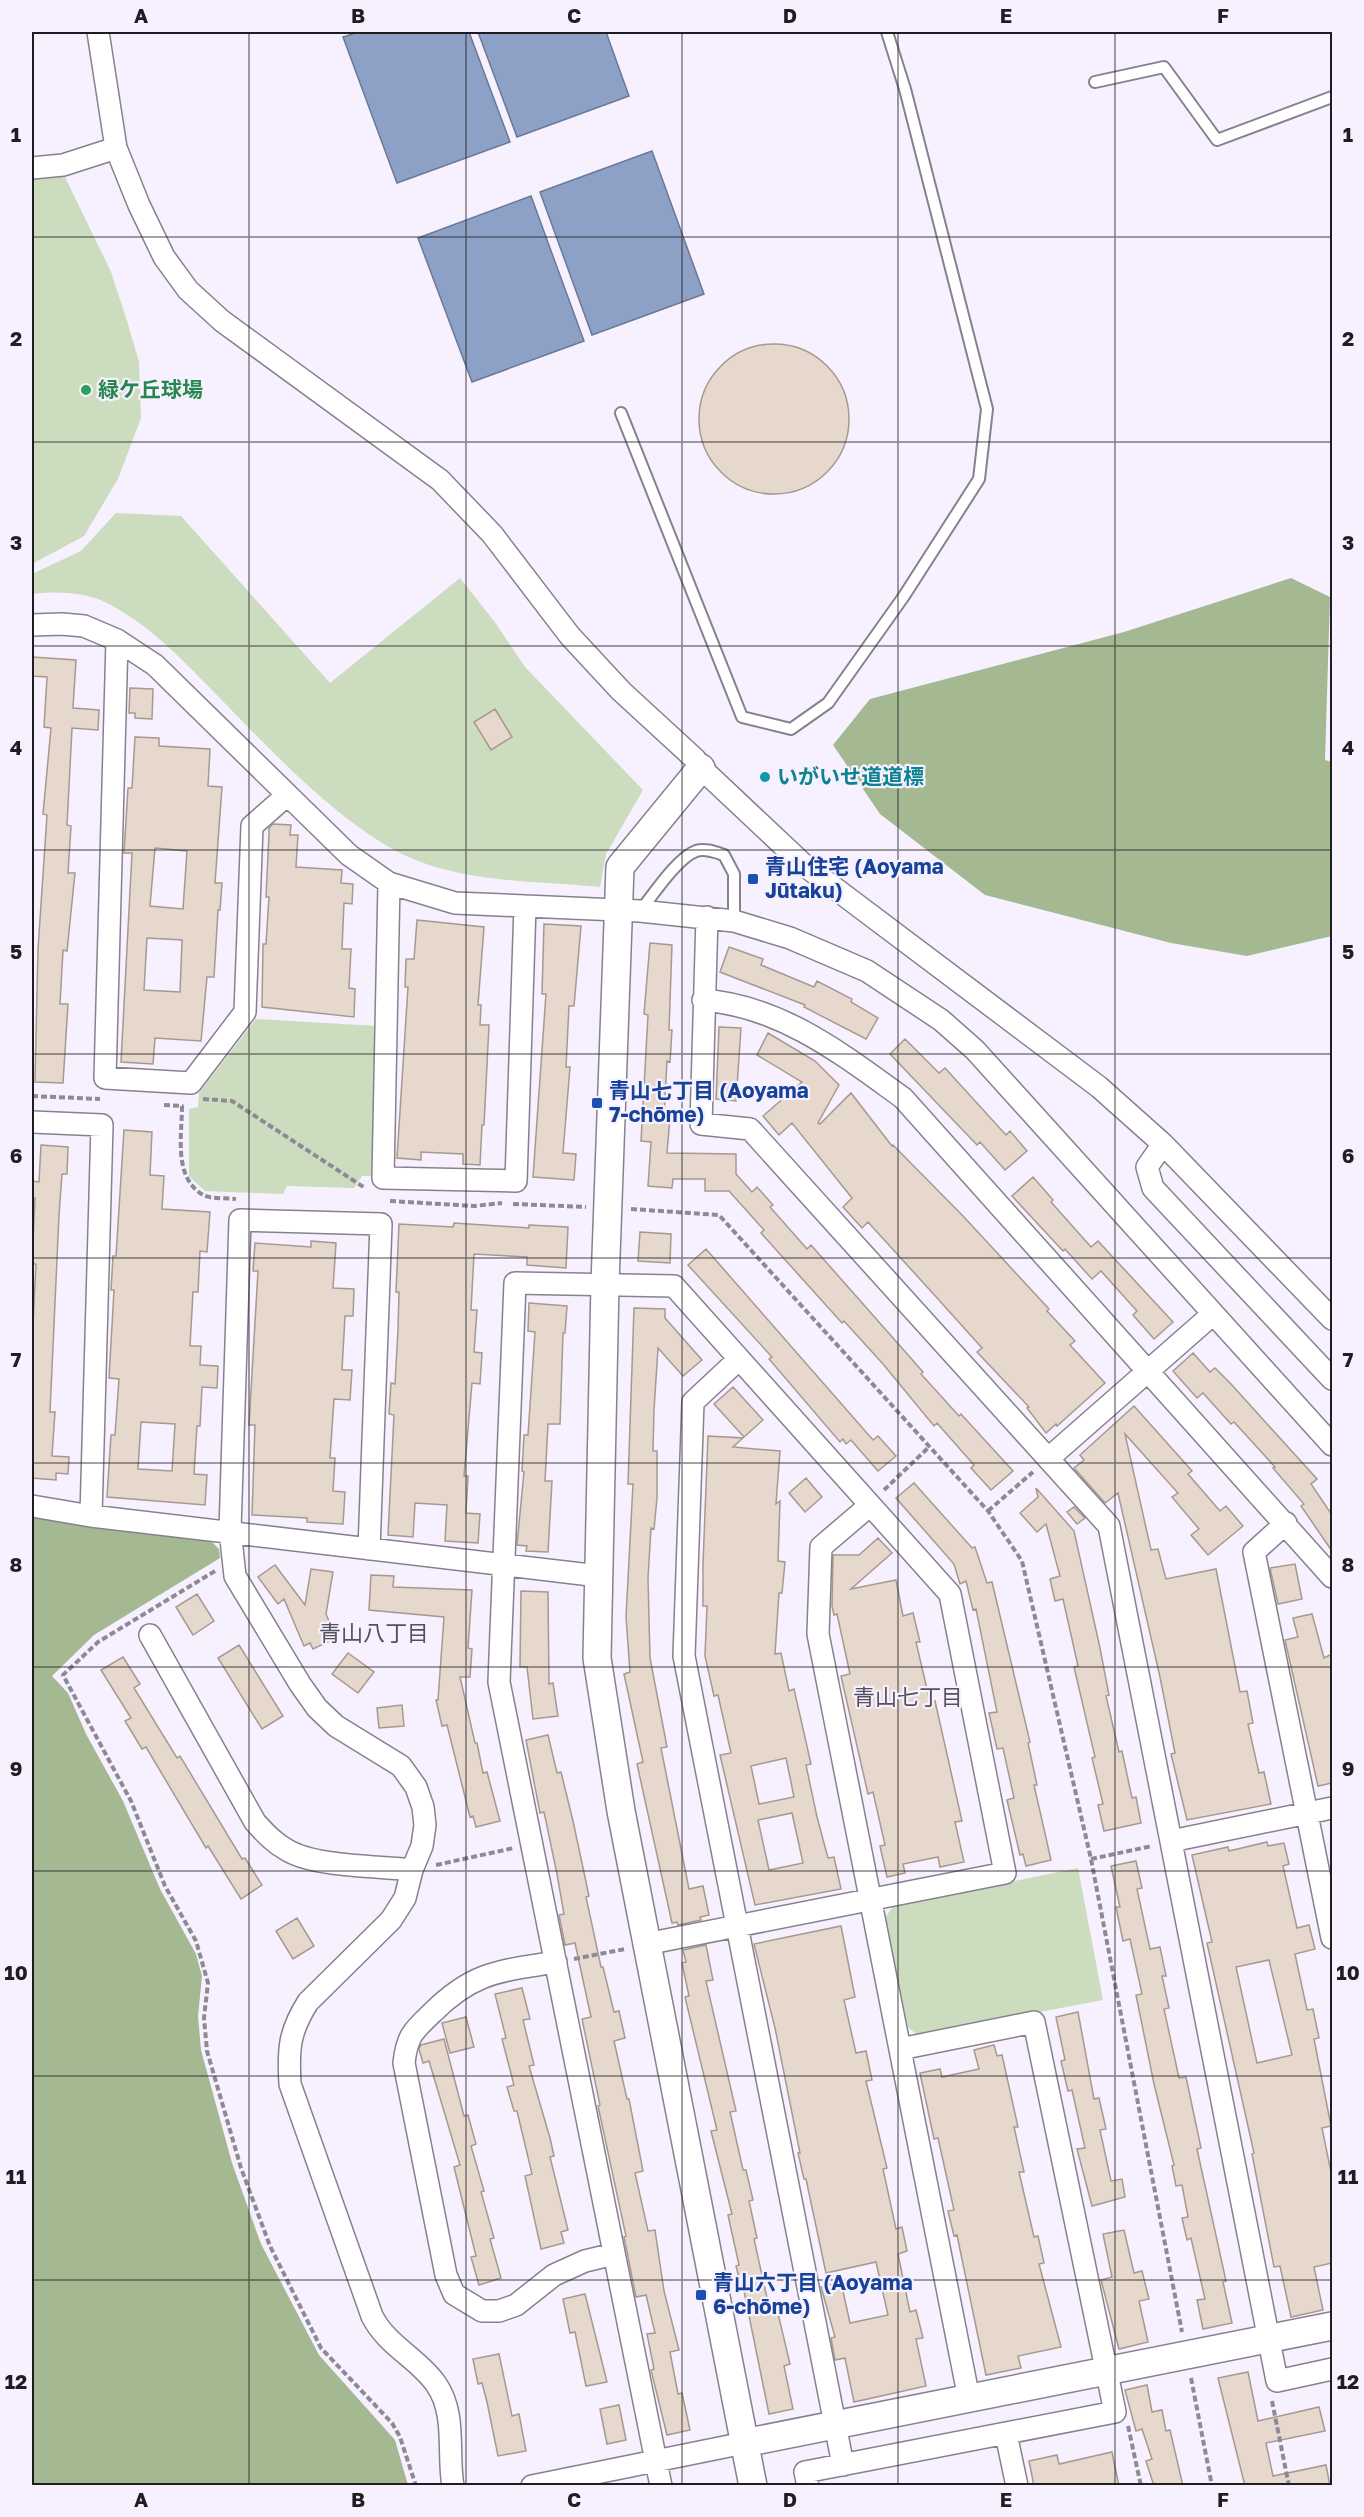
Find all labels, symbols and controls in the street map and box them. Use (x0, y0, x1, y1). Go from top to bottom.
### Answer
text: A (134, 3, 148, 27)
text: B (351, 3, 365, 27)
text: C (567, 3, 581, 27)
text: D (783, 3, 797, 27)
text: E (1000, 3, 1012, 27)
text: F (1217, 3, 1229, 27)
text: 1 (11, 122, 21, 146)
text: 1 (1343, 122, 1353, 146)
text: 2 (10, 326, 22, 350)
text: 2 (1342, 326, 1354, 350)
place label: 緑ケ丘球場 (98, 376, 203, 402)
marker: 緑ケ丘球場 (79, 383, 93, 397)
text: 3 (10, 530, 22, 554)
text: 3 (1342, 530, 1354, 554)
text: 4 (10, 735, 22, 759)
text: 4 (1342, 735, 1354, 759)
place label: いがいせ道道標 (777, 763, 924, 789)
marker: いがいせ道道標 (758, 770, 772, 784)
place label: 青山住宅 (Aoyama Jūtaku) (765, 853, 944, 903)
marker: 青山住宅 (Aoyama Jūtaku) (746, 872, 760, 886)
text: 5 (10, 939, 22, 963)
text: 5 (1342, 939, 1354, 963)
place label: 青山七丁目 (Aoyama 7-chōme) (609, 1077, 809, 1127)
marker: 青山七丁目 (Aoyama 7-chōme) (590, 1096, 604, 1110)
text: 6 (10, 1143, 22, 1167)
text: 6 (1342, 1143, 1354, 1167)
text: 7 (11, 1347, 22, 1371)
text: 7 (1343, 1347, 1354, 1371)
text: 8 (10, 1552, 22, 1576)
text: 8 (1342, 1552, 1354, 1576)
district label: 青山八丁目 (319, 1619, 429, 1646)
district label: 青山七丁目 (853, 1683, 963, 1710)
text: 9 (10, 1756, 22, 1780)
text: 9 (1342, 1756, 1354, 1780)
text: 10 (4, 1960, 28, 1984)
text: 10 (1336, 1960, 1360, 1984)
text: 11 (6, 2164, 26, 2188)
text: 11 (1338, 2164, 1358, 2188)
place label: 青山六丁目 (Aoyama 6-chōme) (713, 2269, 913, 2319)
marker: 青山六丁目 (Aoyama 6-chōme) (694, 2288, 708, 2302)
text: 12 (5, 2369, 27, 2393)
text: 12 (1337, 2369, 1359, 2393)
text: A (134, 2487, 148, 2511)
text: B (351, 2487, 365, 2511)
text: C (567, 2487, 581, 2511)
text: D (783, 2487, 797, 2511)
text: E (1000, 2487, 1012, 2511)
text: F (1217, 2487, 1229, 2511)

